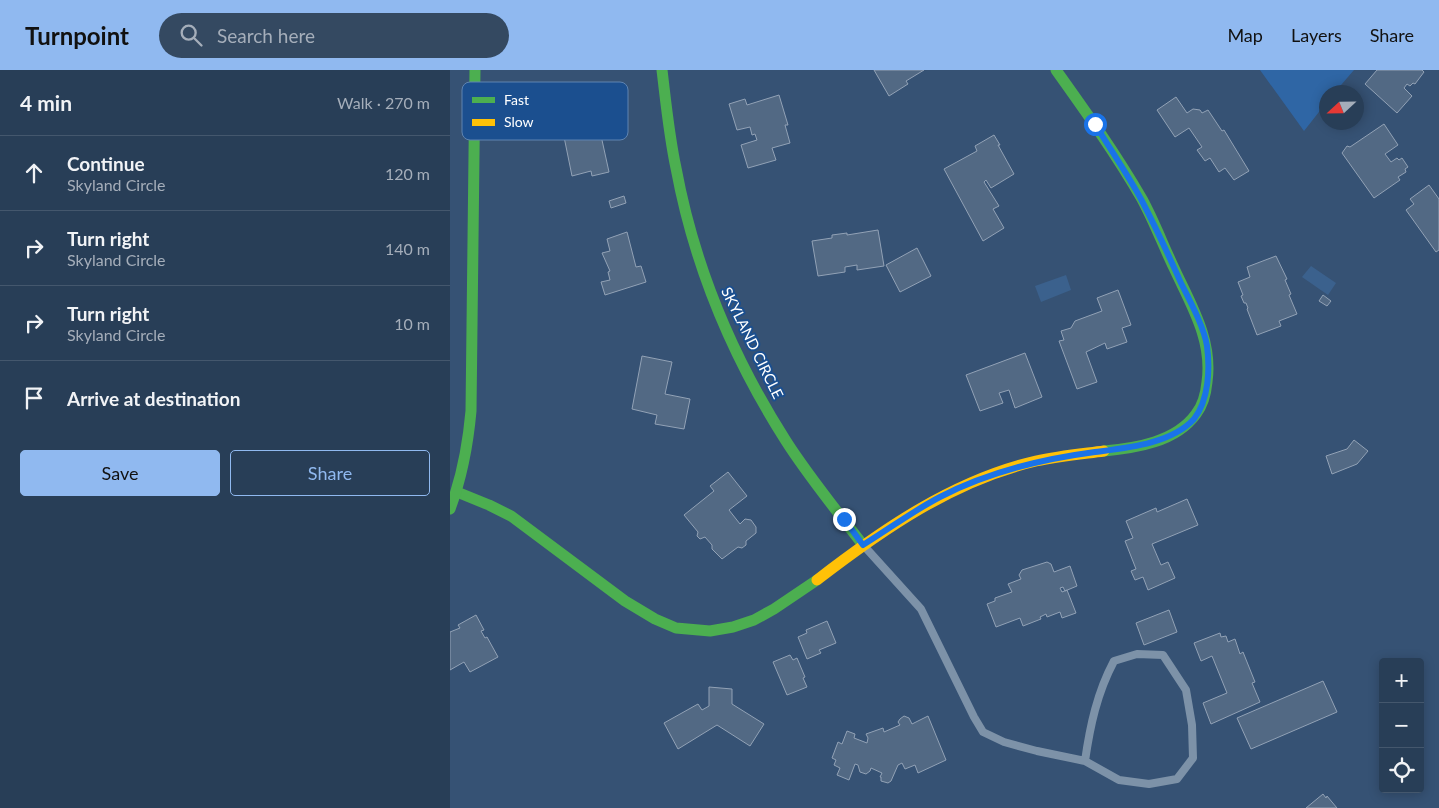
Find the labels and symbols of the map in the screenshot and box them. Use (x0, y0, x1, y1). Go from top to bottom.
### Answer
legend (462, 82, 628, 140)
north arrow (1319, 85, 1364, 130)
text: Fast (504, 91, 529, 108)
text: Slow (504, 113, 534, 130)
route start (1084, 113, 1107, 136)
street label: SKYLAND CIRCLE (718, 284, 788, 401)
route end (833, 508, 856, 531)

